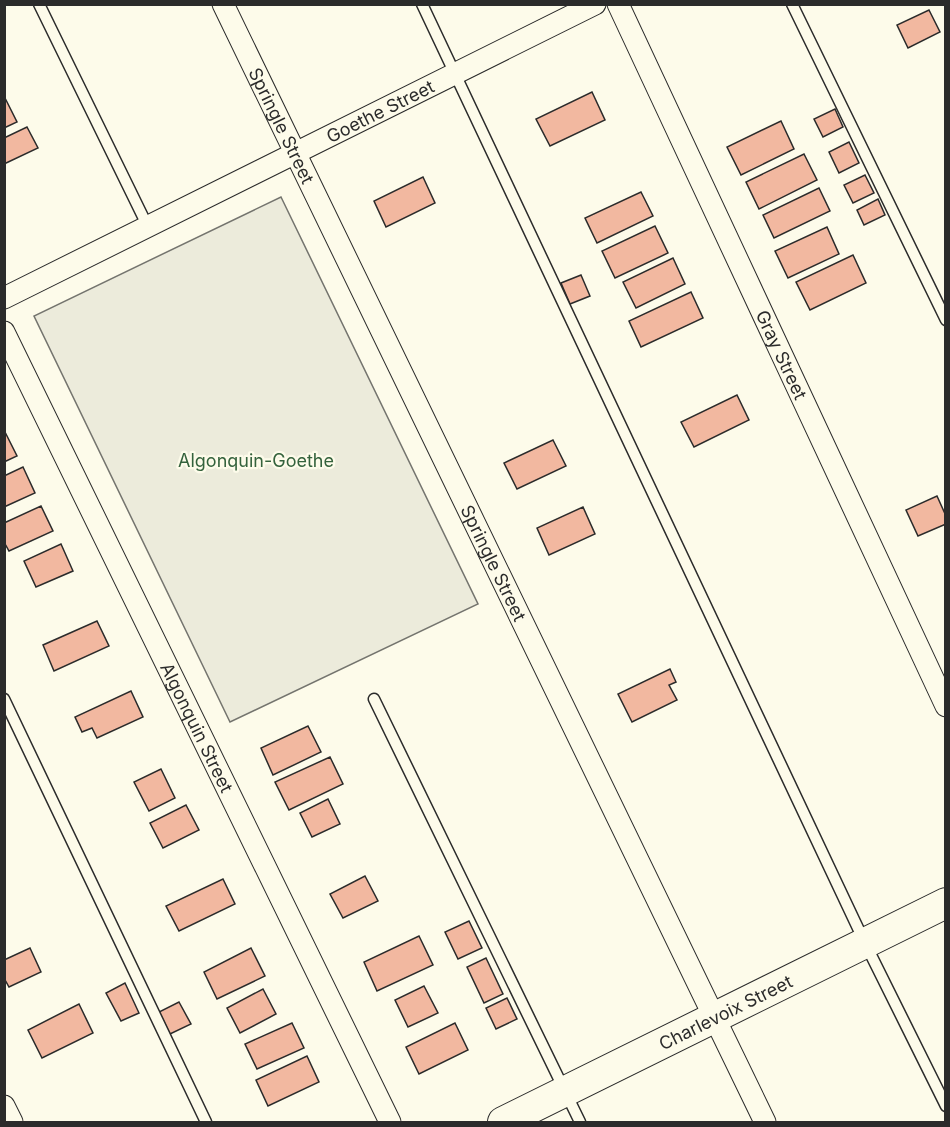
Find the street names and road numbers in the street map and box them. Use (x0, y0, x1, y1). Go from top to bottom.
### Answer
street label: Springle Street (245, 64, 319, 187)
street label: Goethe Street (323, 75, 437, 147)
street label: Gray Street (752, 307, 812, 403)
street label: Springle Street (457, 501, 531, 624)
street label: Algonquin Street (157, 659, 238, 796)
street label: Charlevoix Street (655, 970, 796, 1054)

